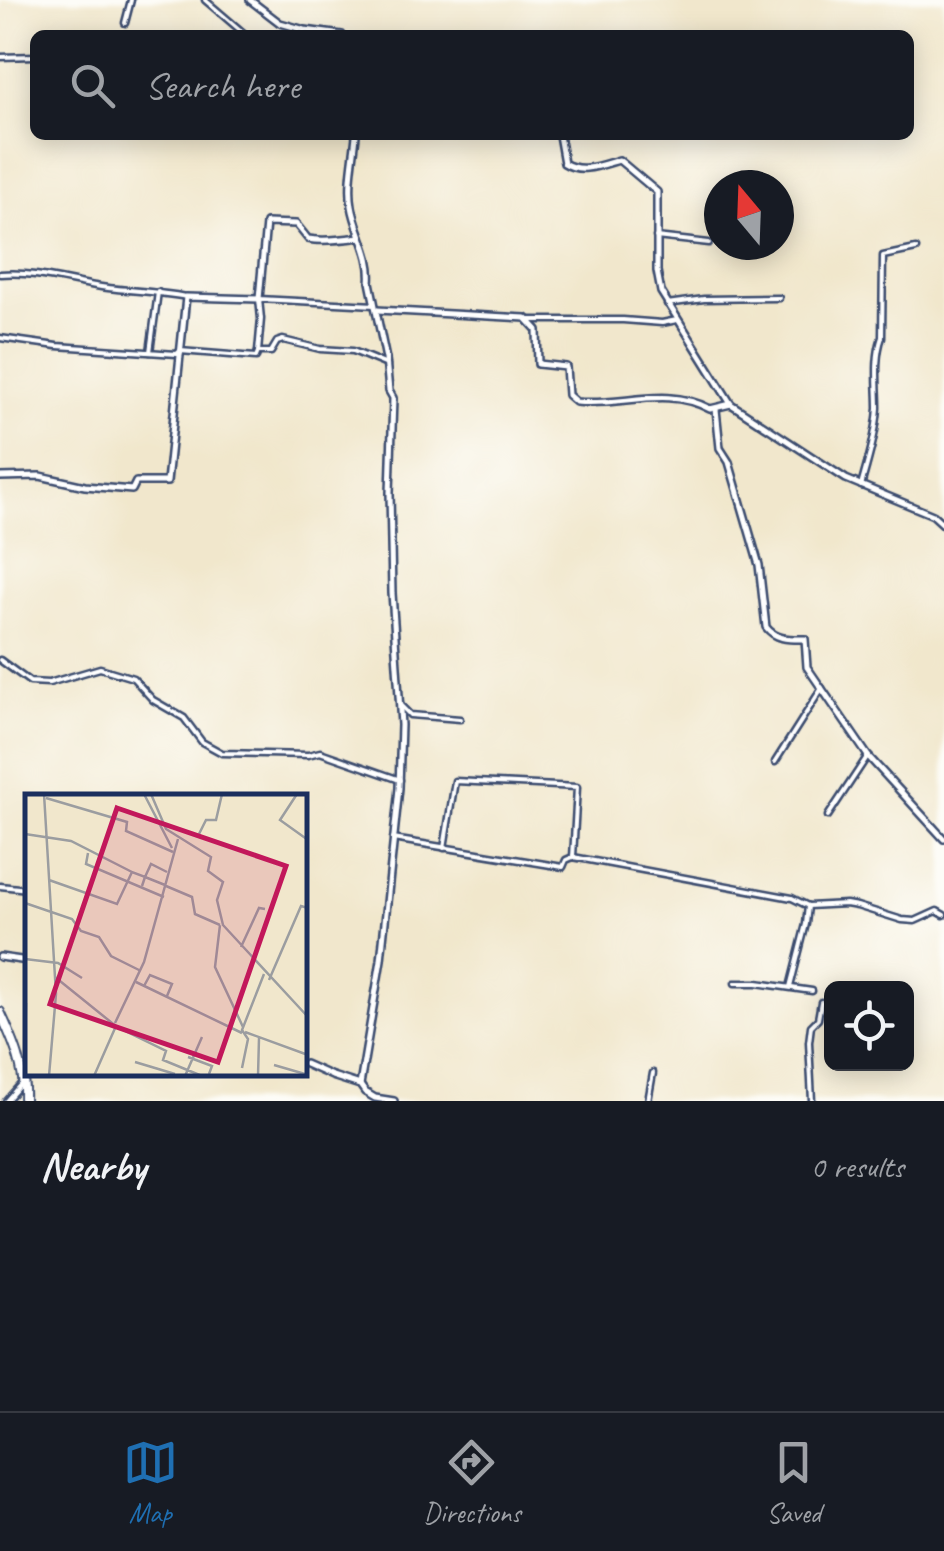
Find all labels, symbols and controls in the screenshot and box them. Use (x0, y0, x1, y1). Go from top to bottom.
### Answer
search box (30, 30, 914, 140)
icon: search (65, 58, 120, 113)
text: Search here (145, 62, 300, 109)
north arrow (704, 170, 794, 260)
inset map (25, 794, 308, 1076)
map controls (824, 981, 914, 1071)
button: locate (824, 981, 914, 1071)
text: Nearby (40, 1140, 146, 1193)
text: 0 results (810, 1146, 904, 1187)
tab: Map (123, 1435, 178, 1530)
tab: Directions (423, 1435, 521, 1530)
tab: Saved (766, 1435, 821, 1530)

